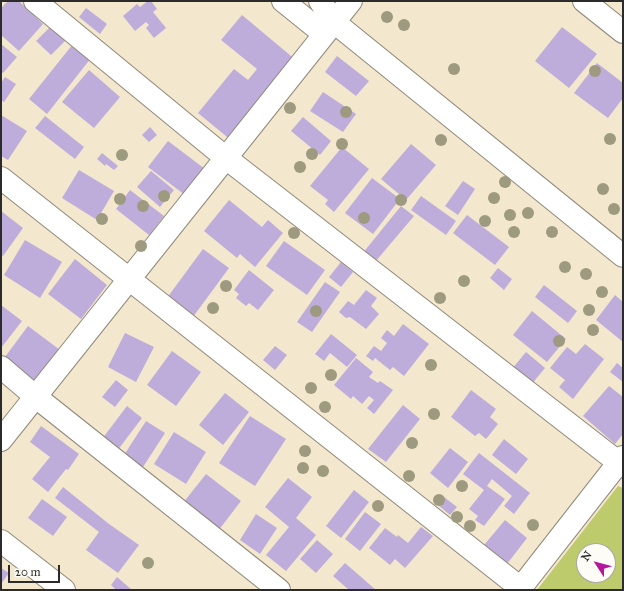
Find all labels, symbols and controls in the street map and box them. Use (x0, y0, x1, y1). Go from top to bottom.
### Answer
north arrow (576, 543, 616, 583)
text: N (579, 549, 595, 564)
scale bar (10, 557, 62, 583)
text: 20 m (15, 565, 41, 579)

